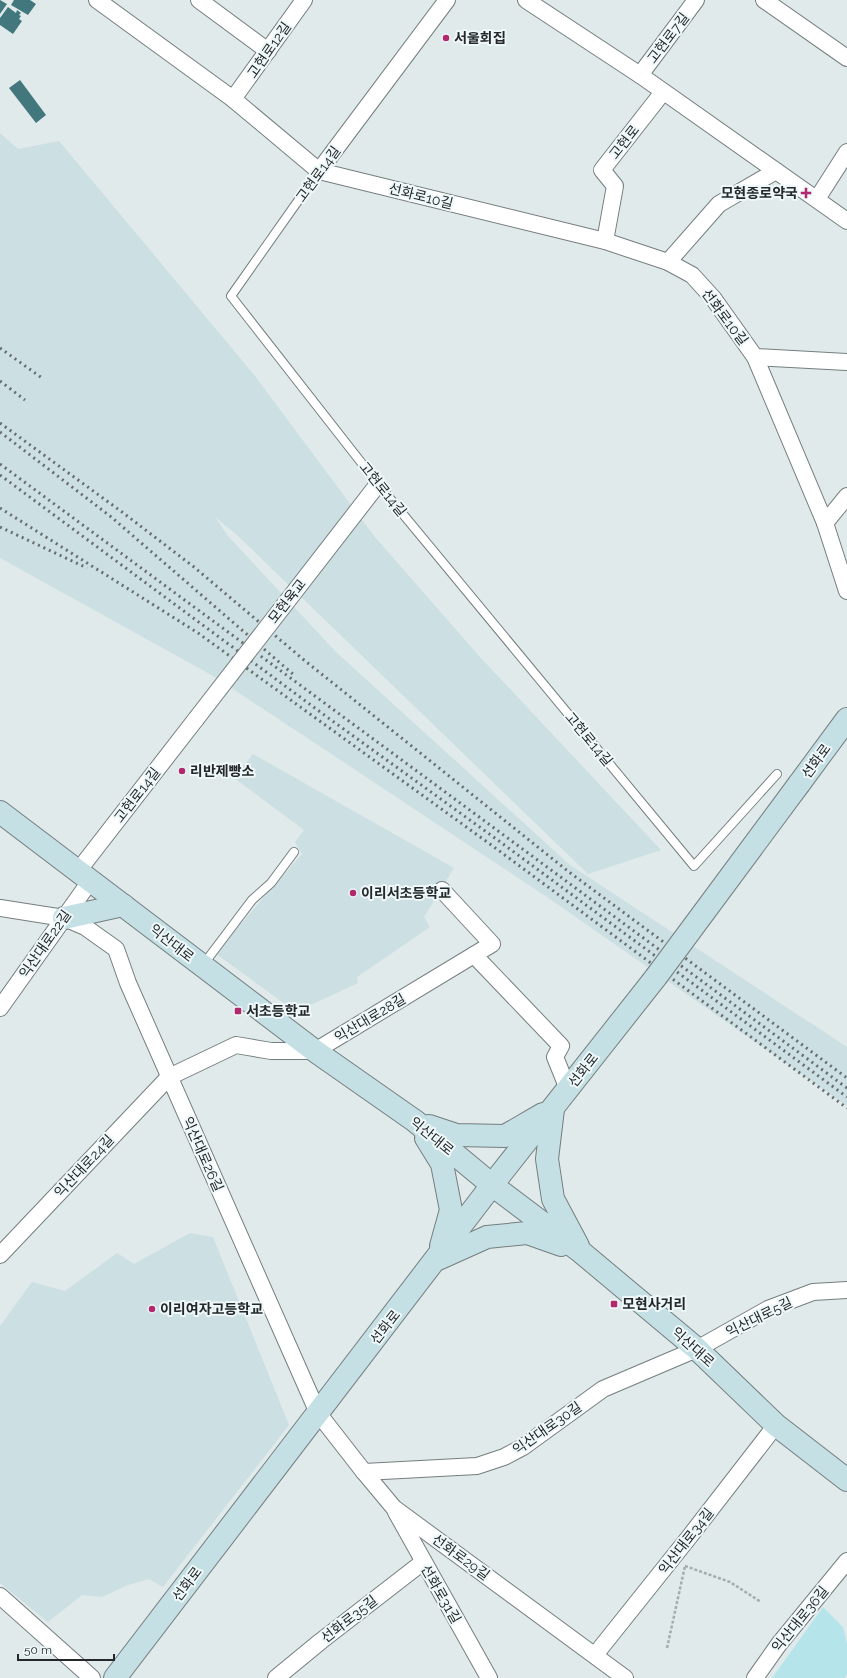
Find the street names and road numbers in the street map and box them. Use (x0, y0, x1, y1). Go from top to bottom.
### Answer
street label: 고현로7길 (644, 10, 692, 66)
street label: 고현로12길 (244, 19, 294, 81)
street label: 고현로 (606, 122, 642, 162)
street label: 고현로14길 (292, 143, 344, 205)
street label: 선화로10길 (387, 180, 455, 212)
street label: 선화로10길 (699, 286, 751, 348)
street label: 고현로14길 (356, 459, 410, 519)
street label: 모현육교 (265, 576, 309, 626)
street label: 고현로14길 (562, 709, 616, 769)
street label: 선화로 (798, 741, 834, 781)
street label: 고현로14길 (111, 764, 163, 826)
street label: 익산대로22길 (16, 907, 74, 981)
street label: 익산대로 (147, 921, 197, 965)
street label: 익산대로28길 (332, 991, 408, 1045)
street label: 선화로 (565, 1050, 601, 1090)
street label: 익산대로26길 (179, 1114, 227, 1194)
street label: 익산대로 (407, 1114, 457, 1159)
street label: 익산대로24길 (51, 1132, 117, 1200)
street label: 익산대로5길 (723, 1294, 795, 1340)
street label: 선화로 (367, 1307, 403, 1347)
street label: 익산대로 (668, 1324, 718, 1370)
street label: 익산대로30길 (509, 1398, 585, 1458)
street label: 익산대로34길 (655, 1505, 717, 1577)
street label: 선화로29길 (429, 1531, 493, 1583)
street label: 선화로31길 (418, 1562, 464, 1626)
street label: 선화로 (169, 1564, 205, 1604)
street label: 익산대로36길 (769, 1583, 831, 1655)
street label: 선화로35길 (318, 1592, 380, 1646)

